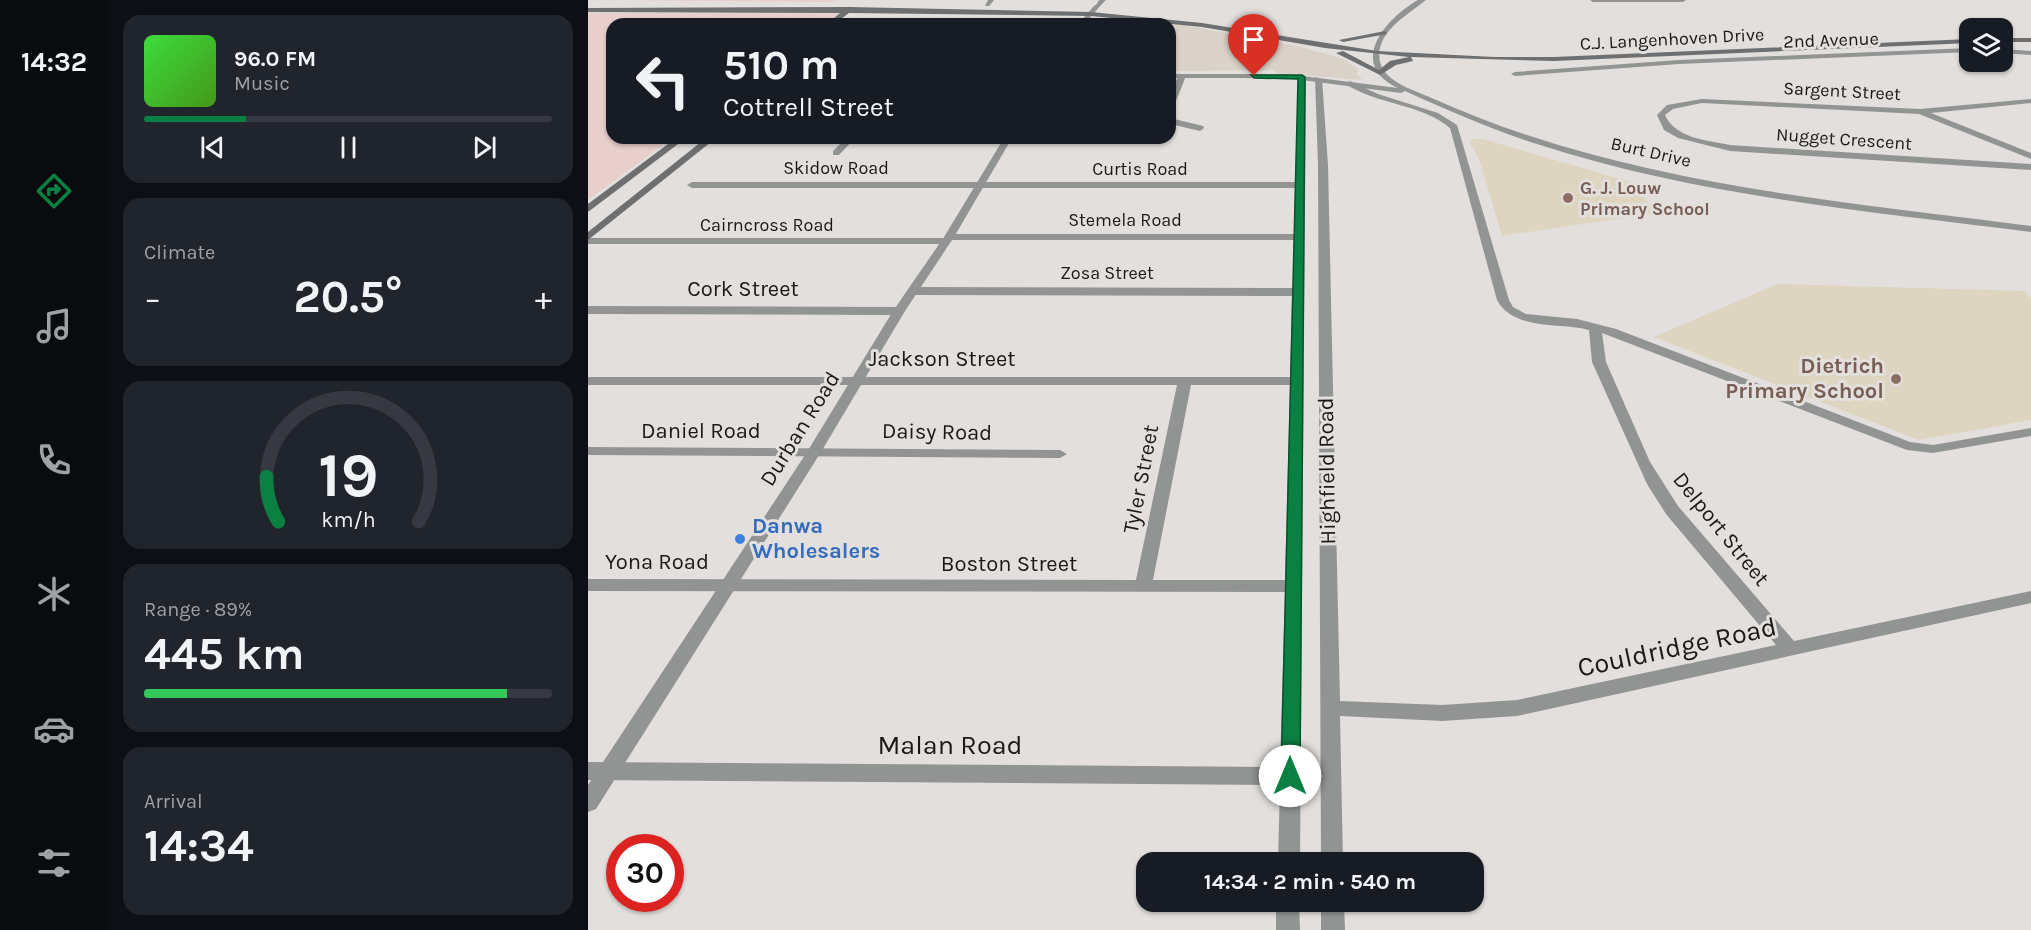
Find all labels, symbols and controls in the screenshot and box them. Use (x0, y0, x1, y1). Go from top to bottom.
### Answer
pin (1228, 14, 1279, 76)
map controls (1959, 18, 2013, 72)
button: layers (1959, 18, 2013, 72)
icon: arrive (1237, 23, 1270, 56)
street label: C.J. Langenhoven Drive (1579, 23, 1765, 55)
street label: 2nd Avenue (1783, 27, 1879, 53)
text: 510 m (723, 40, 839, 90)
icon: left (624, 42, 702, 120)
text: 14:32 (21, 46, 87, 78)
text: 96.0 FM (234, 46, 316, 72)
text: Music (234, 72, 290, 95)
street label: Sargent Street (1783, 77, 1902, 105)
text: Cottrell Street (723, 91, 894, 123)
street label: Nugget Crescent (1775, 123, 1913, 155)
icon: previous (196, 131, 229, 164)
icon: pause (332, 131, 365, 164)
icon: next (468, 131, 501, 164)
street label: Burt Drive (1609, 132, 1693, 172)
street label: Skidow Road (783, 157, 889, 179)
street label: Curtis Road (1092, 158, 1188, 180)
icon: directions (33, 170, 75, 212)
place label: G. J. Louw Primary School (1580, 177, 1710, 220)
marker: G. J. Louw Primary School (1561, 191, 1575, 205)
street label: Stemela Road (1068, 209, 1182, 231)
street label: Cairncross Road (700, 214, 834, 236)
text: Climate (144, 241, 215, 264)
street label: Zosa Street (1060, 262, 1154, 284)
text: 20.5° (293, 271, 403, 323)
street label: Cork Street (687, 276, 799, 302)
text: − (144, 279, 161, 317)
text: + (535, 279, 552, 317)
icon: music (33, 305, 75, 347)
street label: Jackson Street (868, 346, 1016, 372)
place label: Dietrich Primary School (1725, 353, 1884, 404)
street label: Durban Road (755, 367, 845, 491)
marker: Dietrich Primary School (1889, 372, 1903, 386)
street label: Highfield Road (1313, 397, 1341, 545)
street label: Daniel Road (641, 418, 761, 444)
street label: Daisy Road (882, 418, 992, 446)
street label: Tyler Street (1118, 422, 1164, 536)
icon: phone (33, 439, 75, 481)
text: 19 (318, 439, 378, 512)
street label: Delport Street (1667, 467, 1775, 591)
text: km/h (321, 507, 375, 532)
place label: Danwa Wholesalers (752, 513, 880, 564)
marker: Danwa Wholesalers (733, 532, 747, 546)
street label: Yona Road (605, 549, 709, 575)
street label: Boston Street (941, 551, 1077, 577)
icon: climate (33, 573, 75, 615)
text: Range · 89% (144, 598, 252, 621)
street label: Couldridge Road (1575, 610, 1779, 684)
text: 445 km (144, 628, 304, 680)
icon: car (33, 708, 75, 750)
street label: Malan Road (877, 729, 1023, 761)
position arrow (1258, 744, 1322, 808)
text: Arrival (144, 790, 203, 813)
text: 14:34 (144, 820, 254, 872)
speed limit sign: 30 (606, 834, 684, 912)
icon: filters (33, 842, 75, 884)
text: 14:34 · 2 min · 540 m (1204, 869, 1416, 895)

